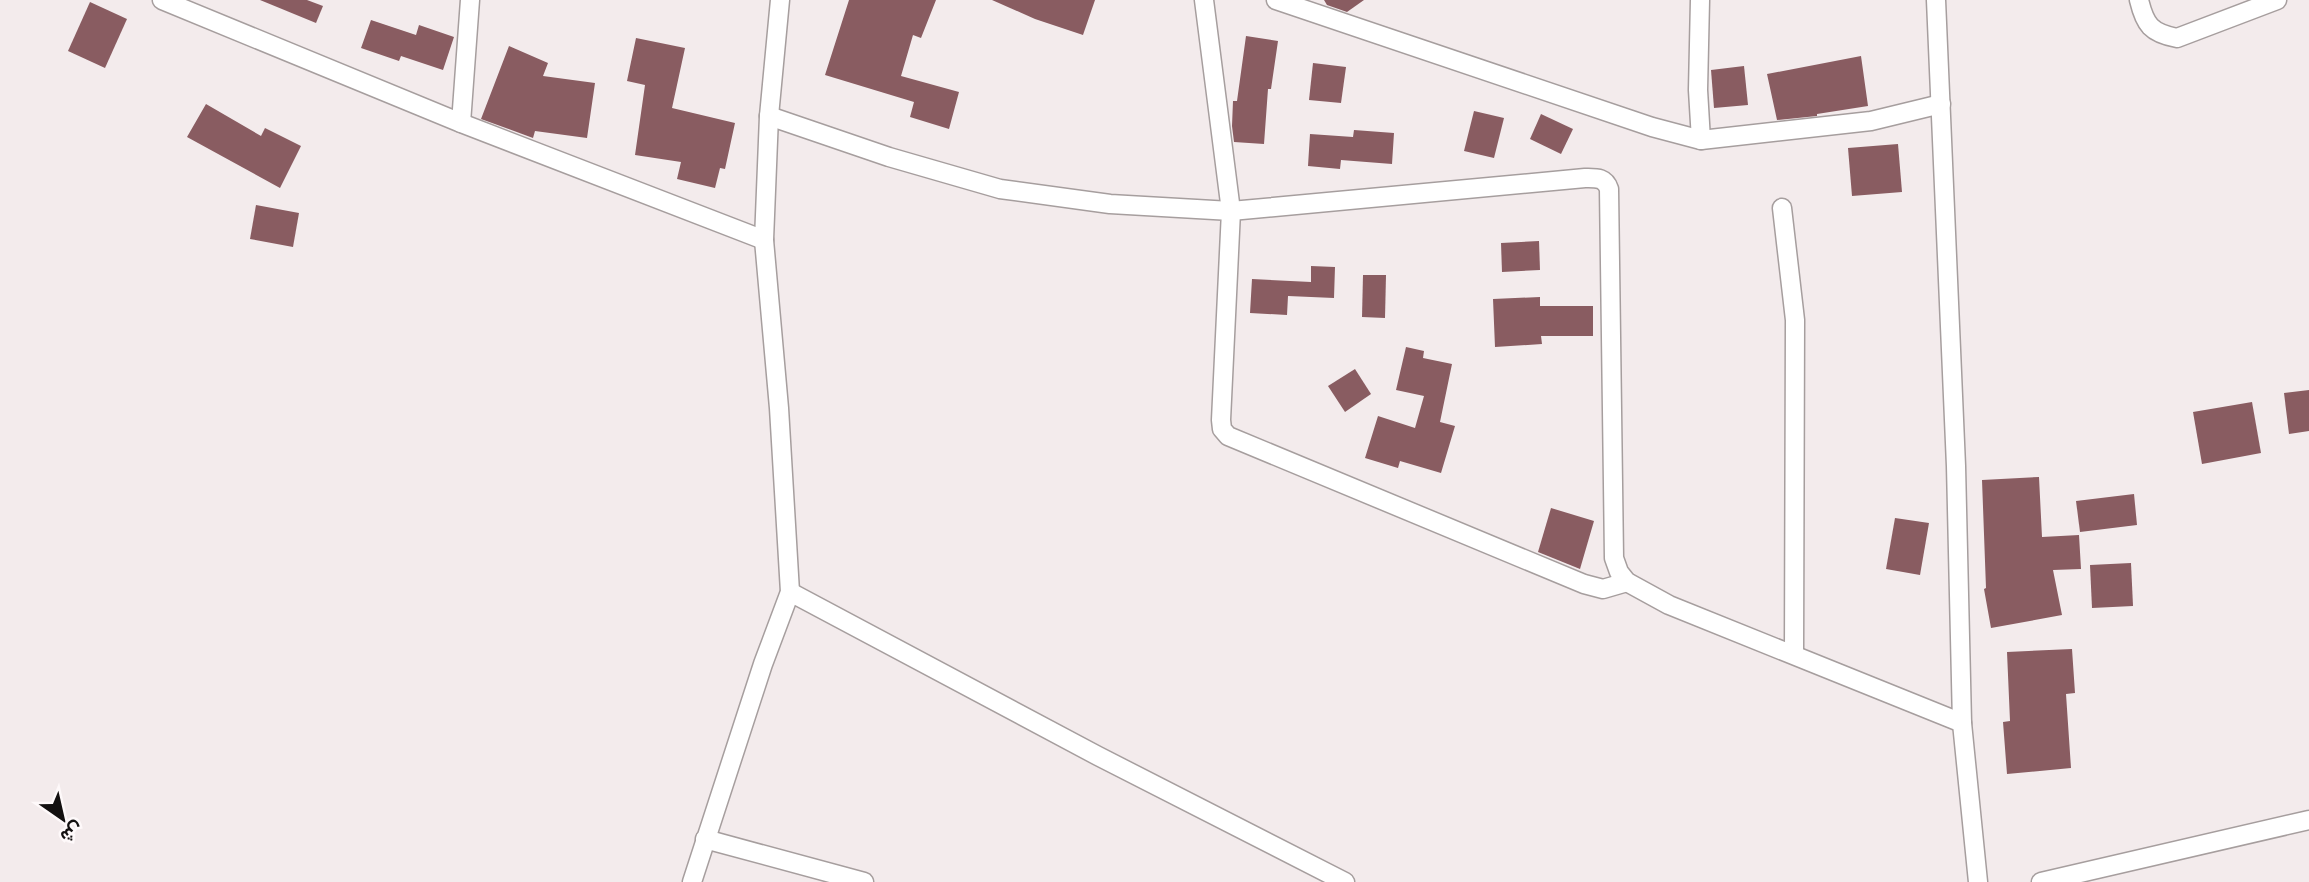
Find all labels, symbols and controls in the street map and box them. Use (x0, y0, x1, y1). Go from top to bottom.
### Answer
north arrow (28, 784, 98, 854)
text: ش (56, 817, 88, 849)

